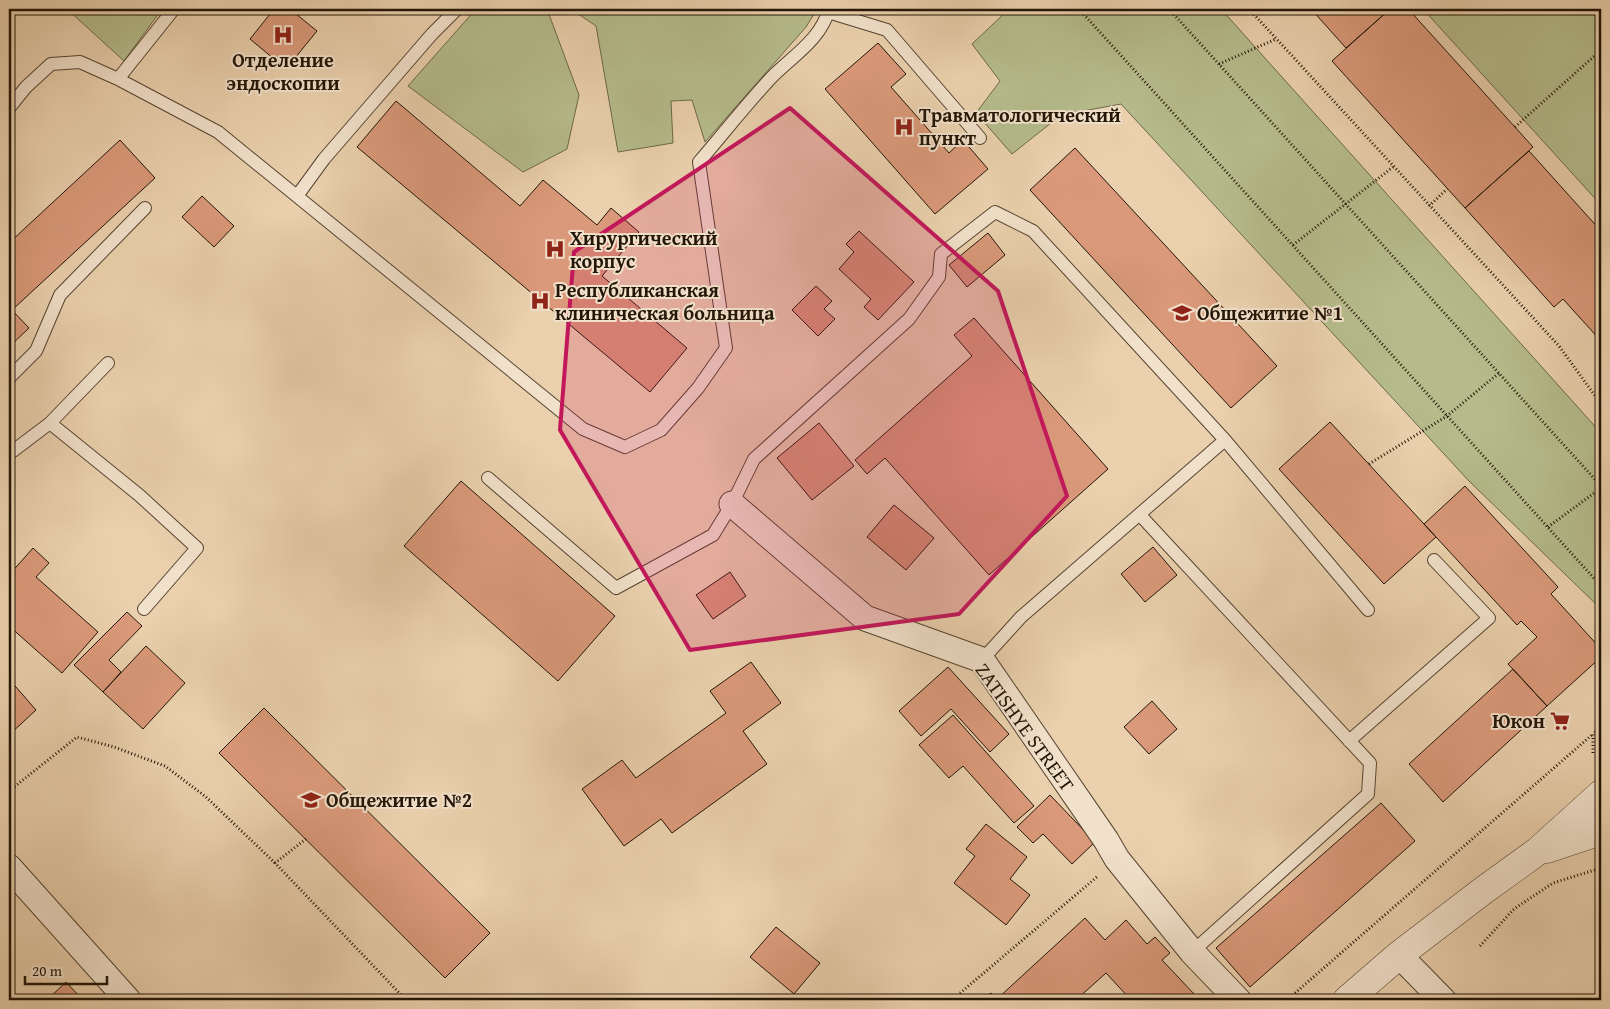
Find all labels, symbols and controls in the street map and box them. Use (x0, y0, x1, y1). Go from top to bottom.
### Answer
hospital icon: Отделение эндоскопии (272, 24, 294, 46)
place label: Отделение эндоскопии (226, 45, 340, 97)
place label: Травматологический пункт (919, 100, 1121, 152)
hospital icon: Травматологический пункт (893, 116, 915, 138)
place label: Хирургический корпус (570, 223, 718, 275)
hospital icon: Хирургический корпус (544, 238, 566, 260)
place label: Республиканская клиническая больница (555, 275, 775, 327)
hospital icon: Республиканская клиническая больница (529, 290, 551, 312)
place label: Общежитие №1 (1197, 298, 1343, 327)
school or university icon: Общежитие №1 (1171, 302, 1193, 324)
street label: ZATISHYE STREET (969, 656, 1082, 797)
place label: Юкон (1492, 706, 1545, 735)
supermarket icon: Юкон (1549, 710, 1571, 732)
place label: Общежитие №2 (326, 785, 472, 814)
school or university icon: Общежитие №2 (300, 789, 322, 811)
scale bar (25, 954, 108, 986)
text: 20 m (32, 960, 63, 981)

